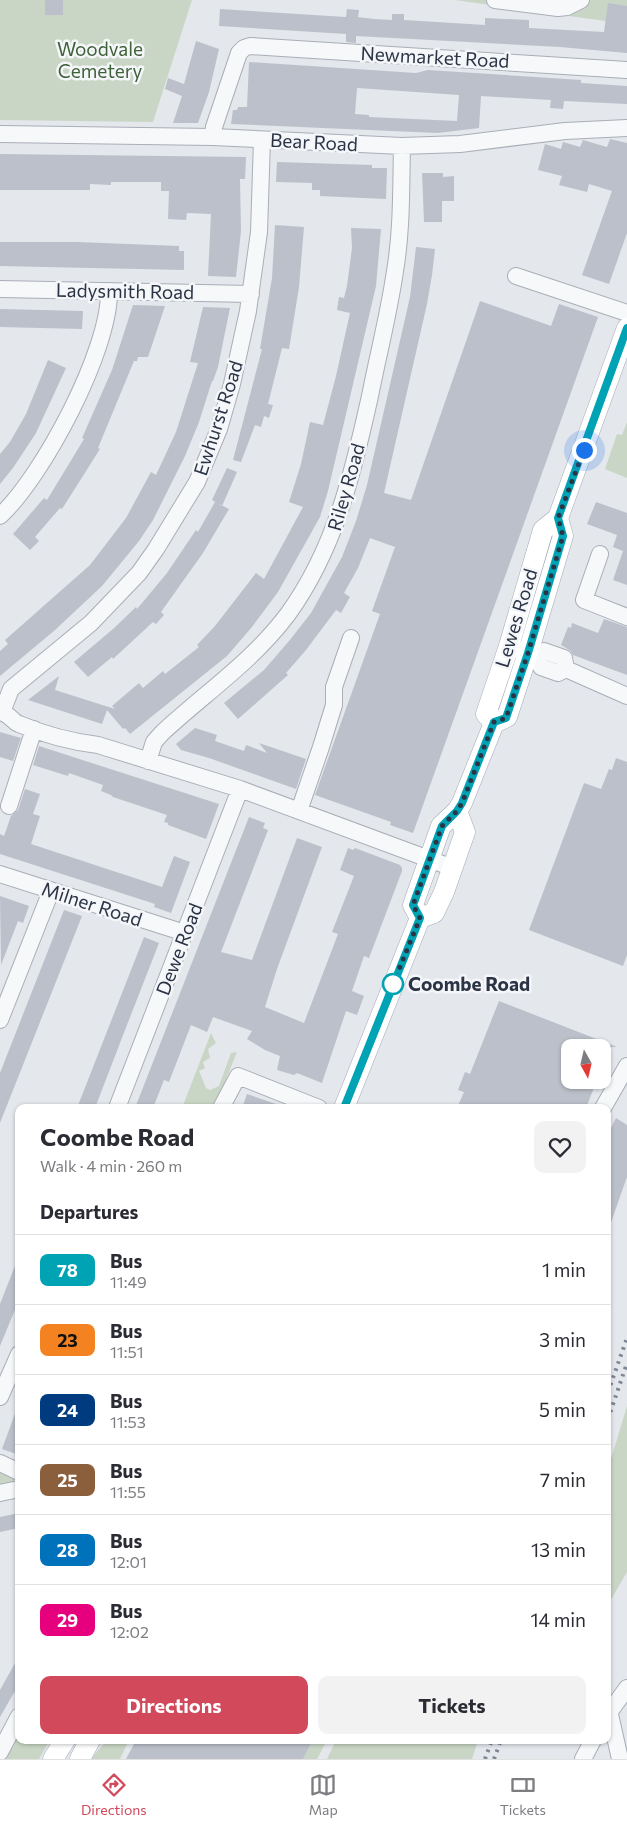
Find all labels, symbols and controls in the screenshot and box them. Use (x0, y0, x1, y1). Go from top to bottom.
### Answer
park label: Woodvale Cemetery (57, 37, 143, 82)
street label: Newmarket Road (360, 41, 510, 72)
street label: Bear Road (270, 128, 358, 155)
street label: Ladysmith Road (56, 278, 194, 303)
street label: Ewhurst Road (188, 358, 247, 478)
your location (572, 438, 597, 463)
street label: Riley Road (322, 440, 369, 533)
street label: Lewes Road (490, 566, 541, 670)
street label: Milner Road (39, 876, 145, 931)
street label: Dewe Road (150, 900, 207, 998)
place label: Coombe Road (408, 972, 530, 995)
marker: Coombe Road (382, 973, 404, 995)
north arrow (561, 1039, 611, 1089)
map controls (561, 1039, 611, 1089)
button: heart (534, 1121, 586, 1173)
text: Coombe Road (40, 1122, 194, 1151)
text: Walk · 4 min · 260 m (40, 1156, 182, 1175)
text: Departures (40, 1200, 138, 1223)
text: Bus (110, 1249, 142, 1272)
text: 1 min (542, 1258, 586, 1281)
text: 78 (57, 1259, 78, 1281)
text: 11:49 (110, 1272, 147, 1291)
text: Bus (110, 1319, 142, 1342)
text: 3 min (539, 1328, 586, 1351)
text: 23 (57, 1329, 78, 1351)
text: 11:51 (110, 1342, 144, 1361)
text: Bus (110, 1389, 142, 1412)
text: 5 min (539, 1398, 586, 1421)
text: 24 (57, 1399, 78, 1421)
text: 11:53 (110, 1412, 146, 1431)
text: Bus (110, 1459, 142, 1482)
text: 7 min (540, 1468, 586, 1491)
text: 25 (57, 1469, 78, 1491)
text: 11:55 (110, 1482, 146, 1501)
text: Bus (110, 1529, 142, 1552)
text: 13 min (531, 1538, 586, 1561)
text: 28 (57, 1539, 78, 1561)
text: 12:01 (110, 1552, 147, 1571)
text: Bus (110, 1599, 142, 1622)
text: 14 min (530, 1608, 586, 1631)
text: 29 (57, 1609, 78, 1631)
text: 12:02 (110, 1622, 149, 1641)
button: Directions (40, 1676, 308, 1734)
button: Tickets (318, 1676, 586, 1734)
tab: Directions (81, 1771, 147, 1818)
tab: Map (309, 1771, 338, 1818)
tab: Tickets (500, 1771, 546, 1818)

